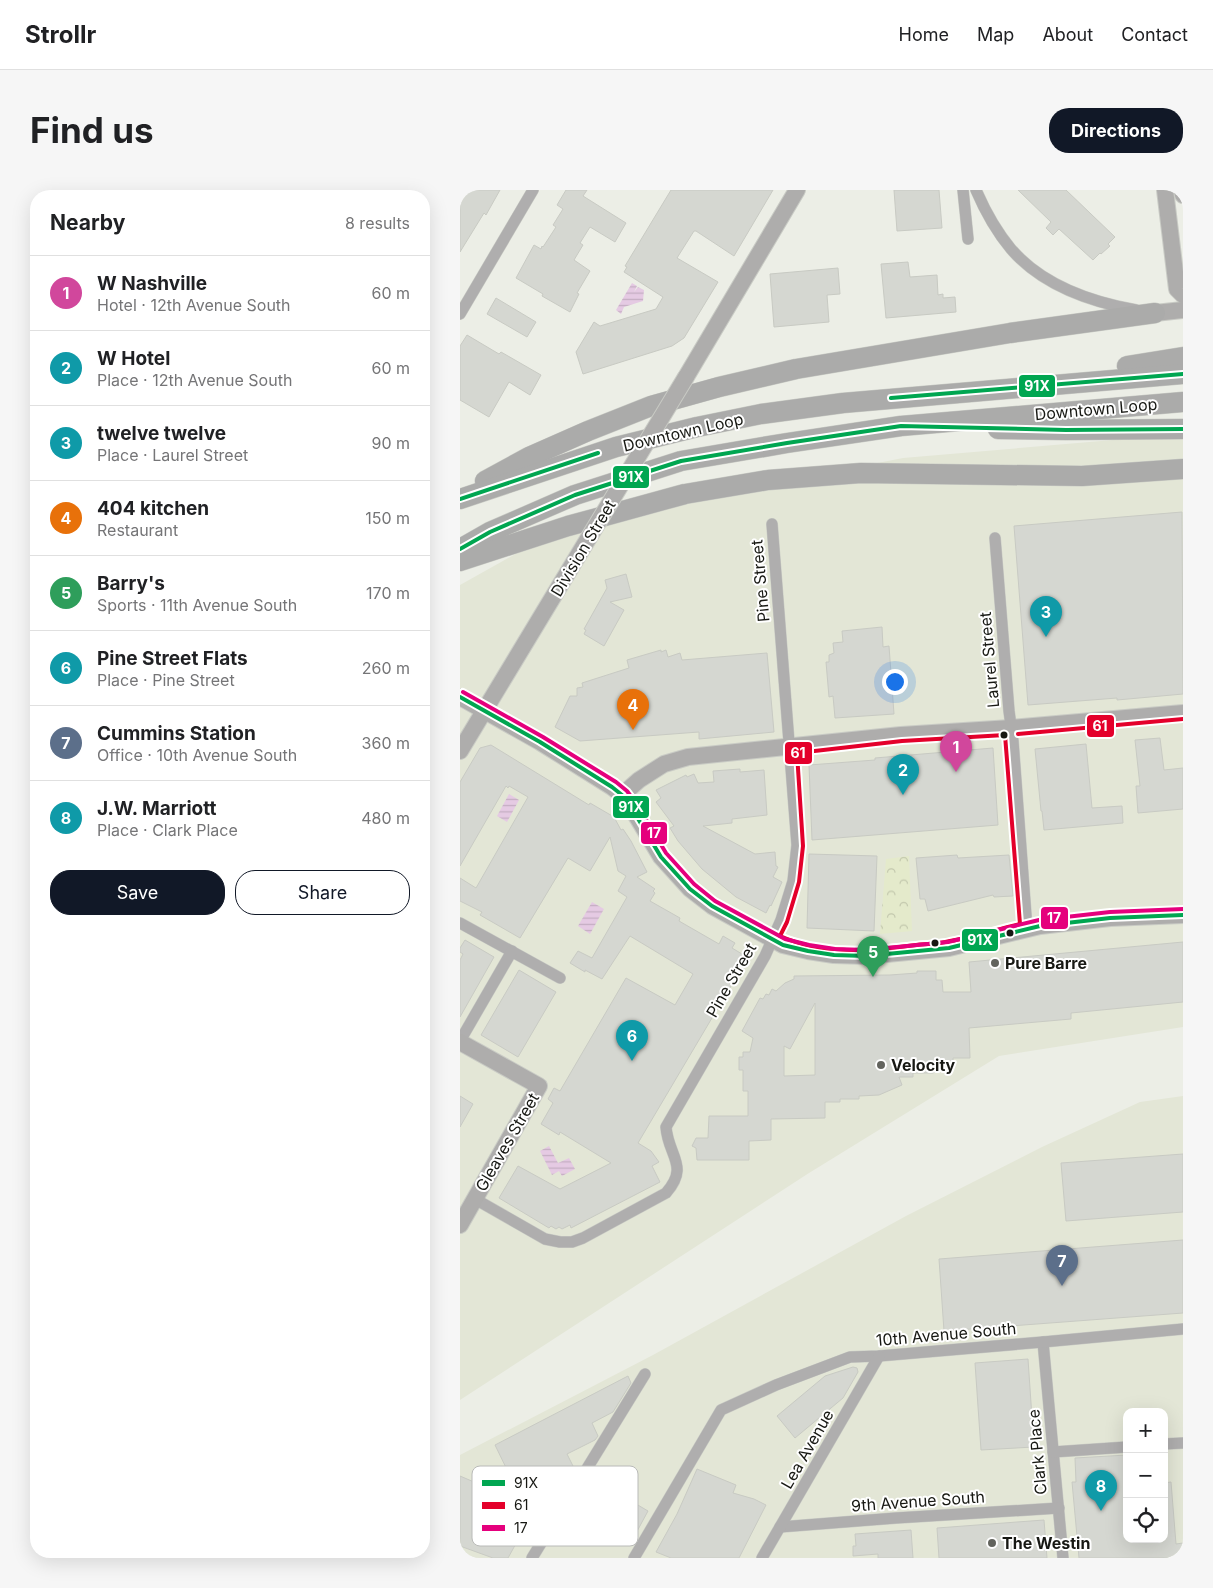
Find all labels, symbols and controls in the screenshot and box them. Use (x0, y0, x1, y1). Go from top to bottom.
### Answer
text: Strollr (25, 20, 96, 49)
text: Home (899, 24, 949, 45)
text: Map (977, 24, 1014, 45)
text: About (1042, 24, 1093, 45)
text: Contact (1121, 24, 1188, 45)
button: Directions (1049, 108, 1183, 153)
text: Find us (30, 109, 154, 151)
text: Nearby (50, 210, 125, 235)
text: 8 results (345, 213, 410, 233)
text: W Nashville (97, 272, 207, 295)
text: 1 (63, 283, 69, 303)
text: 60 m (371, 283, 410, 303)
text: Hotel · 12th Avenue South (97, 295, 291, 315)
text: W Hotel (97, 347, 170, 370)
text: 2 (61, 358, 71, 378)
text: 60 m (371, 358, 410, 378)
text: Place · 12th Avenue South (97, 370, 292, 390)
line badge: 91X (1018, 374, 1056, 398)
text: 91X (1024, 377, 1050, 394)
street label: Downtown Loop (1034, 394, 1158, 424)
street label: Downtown Loop (621, 408, 745, 456)
text: twelve twelve (97, 422, 226, 445)
text: 3 (61, 433, 71, 453)
text: 90 m (371, 433, 410, 453)
text: Place · Laurel Street (97, 445, 248, 465)
line badge: 91X (612, 465, 650, 489)
text: 91X (618, 468, 644, 485)
street label: Division Street (546, 496, 620, 600)
text: 404 kitchen (97, 497, 209, 520)
text: 4 (61, 508, 71, 528)
text: 150 m (365, 508, 410, 528)
text: Restaurant (97, 520, 178, 540)
street label: Pine Street (746, 539, 774, 623)
text: Barry's (97, 572, 165, 595)
text: 5 (61, 583, 71, 603)
text: 170 m (366, 583, 410, 603)
text: Sports · 11th Avenue South (97, 595, 297, 615)
pin: 3 (1030, 596, 1062, 637)
street label: Laurel Street (975, 611, 1003, 709)
text: Pine Street Flats (97, 647, 248, 670)
text: 6 (61, 658, 71, 678)
text: 260 m (362, 658, 410, 678)
your location (882, 669, 908, 695)
text: Place · Pine Street (97, 670, 235, 690)
pin: 4 (617, 689, 649, 730)
line badge: 61 (1086, 714, 1115, 738)
text: 61 (1092, 717, 1108, 734)
text: Cummins Station (97, 722, 256, 745)
unlabelled marker (999, 730, 1009, 740)
pin: 1 (940, 731, 972, 772)
text: 7 (61, 733, 71, 753)
text: 360 m (362, 733, 410, 753)
line badge: 61 (784, 741, 813, 765)
text: 61 (790, 744, 806, 761)
text: Office · 10th Avenue South (97, 745, 297, 765)
pin: 2 (887, 754, 919, 795)
line badge: 91X (612, 795, 650, 819)
text: J.W. Marriott (97, 797, 217, 820)
text: 91X (618, 798, 644, 815)
text: 8 (61, 808, 71, 828)
text: 480 m (361, 808, 410, 828)
text: Place · Clark Place (97, 820, 238, 840)
line badge: 17 (640, 821, 668, 845)
text: 17 (647, 824, 661, 841)
button: Save (50, 870, 225, 915)
button: Share (235, 870, 410, 915)
line badge: 17 (1040, 906, 1069, 930)
text: 17 (1047, 909, 1061, 926)
line badge: 91X (961, 928, 999, 952)
unlabelled marker (1005, 928, 1015, 938)
text: 91X (967, 931, 993, 948)
pin: 5 (857, 936, 889, 977)
unlabelled marker (930, 938, 940, 948)
street label: Pine Street (702, 939, 760, 1021)
place label: Pure Barre (1005, 953, 1087, 973)
marker: Pure Barre (989, 957, 1001, 969)
pin: 6 (616, 1020, 648, 1061)
place label: Velocity (891, 1055, 956, 1075)
marker: Velocity (875, 1059, 887, 1071)
street label: Gleaves Street (471, 1089, 543, 1195)
pin: 7 (1046, 1245, 1078, 1286)
street label: 10th Avenue South (875, 1318, 1017, 1350)
street label: Lea Avenue (776, 1406, 838, 1492)
street label: Clark Place (1023, 1408, 1051, 1496)
map controls (1123, 1408, 1168, 1543)
button: + (1123, 1408, 1168, 1453)
button: − (1123, 1453, 1168, 1498)
legend (472, 1466, 638, 1546)
pin: 8 (1085, 1470, 1117, 1511)
text: 91X (514, 1474, 538, 1491)
street label: 9th Avenue South (850, 1486, 986, 1516)
text: 61 (514, 1496, 528, 1513)
button: locate (1123, 1498, 1168, 1543)
text: 17 (514, 1519, 528, 1536)
place label: The Westin (1002, 1533, 1090, 1553)
marker: The Westin (986, 1537, 998, 1549)

